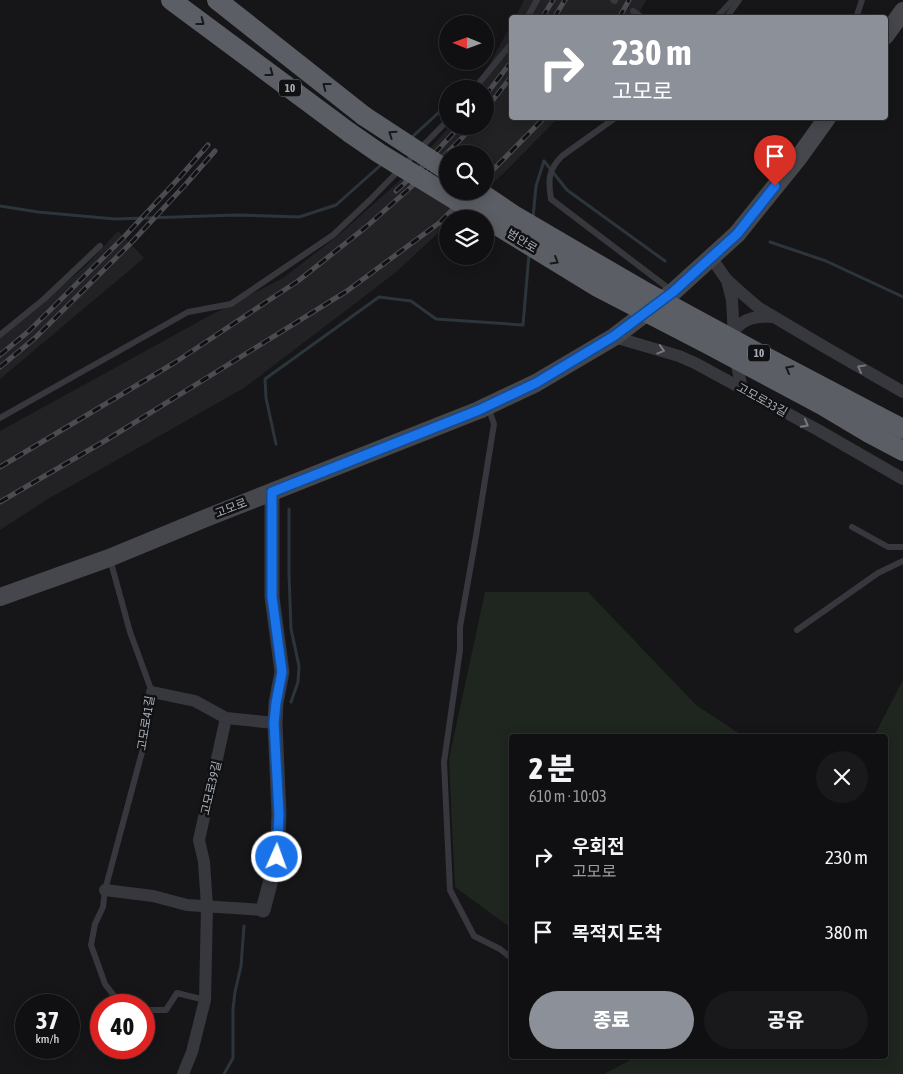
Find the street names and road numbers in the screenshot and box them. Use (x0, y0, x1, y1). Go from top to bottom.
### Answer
road number: 10 (279, 80, 301, 96)
street label: 범안로 (504, 226, 540, 256)
road number: 10 (748, 344, 770, 362)
street label: 고모로33길 (734, 380, 790, 420)
street label: 고모로 (213, 496, 249, 520)
street label: 고모로41길 (135, 695, 157, 751)
street label: 고모로39길 (198, 759, 224, 817)

